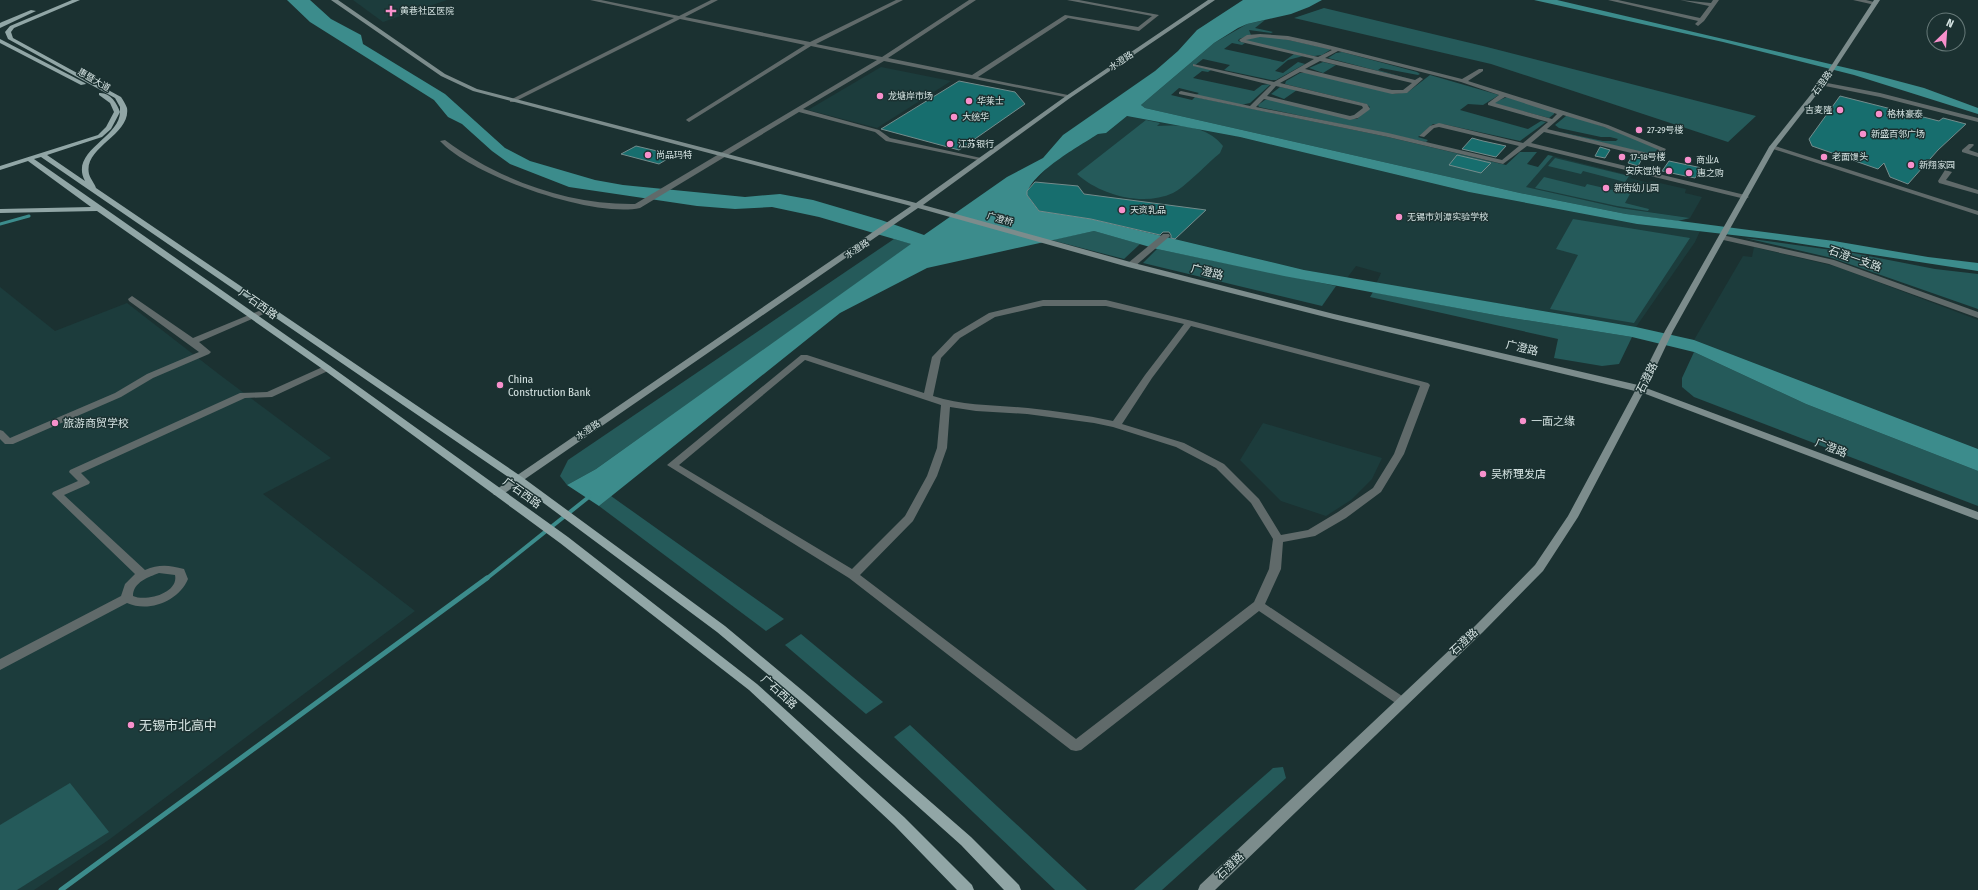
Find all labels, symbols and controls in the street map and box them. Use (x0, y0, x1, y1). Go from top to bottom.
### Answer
marker: 黄巷社区医院 (385, 5, 397, 17)
place label: 黄巷社区医院 (400, 6, 454, 16)
north arrow (1926, 12, 1966, 52)
text: N (1944, 16, 1956, 31)
street label: 水澄路 (1107, 49, 1135, 73)
street label: 惠暨大道 (76, 67, 112, 93)
street label: 石澄路 (1810, 69, 1834, 97)
place label: 龙塘岸市场 (888, 90, 933, 101)
marker: 龙塘岸市场 (875, 91, 885, 101)
place label: 华莱士 (977, 95, 1004, 106)
marker: 华莱士 (964, 96, 974, 106)
place label: 吉麦隆 (1805, 105, 1833, 115)
marker: 吉麦隆 (1835, 105, 1845, 115)
marker: 格林豪泰 (1874, 109, 1884, 119)
place label: 格林豪泰 (1887, 109, 1923, 119)
place label: 大统华 (962, 111, 989, 122)
marker: 大统华 (949, 112, 959, 122)
marker: 27-29号楼 (1634, 125, 1644, 135)
place label: 27-29号楼 (1647, 125, 1684, 135)
place label: 新盛百邻广场 (1871, 128, 1925, 139)
marker: 新盛百邻广场 (1858, 129, 1868, 139)
marker: 江苏银行 (945, 139, 955, 149)
place label: 江苏银行 (958, 139, 994, 149)
marker: 尚品玛特 (643, 150, 653, 160)
place label: 尚品玛特 (656, 150, 692, 160)
marker: 17-18号楼 (1617, 152, 1627, 162)
place label: 17-18号楼 (1630, 152, 1666, 162)
marker: 老面馒头 (1819, 152, 1829, 162)
place label: 老面馒头 (1832, 152, 1868, 162)
marker: 商业A (1683, 155, 1693, 165)
place label: 商业A (1696, 155, 1719, 165)
marker: 新翔家园 (1906, 160, 1916, 170)
place label: 新翔家园 (1919, 160, 1955, 170)
place label: 安庆馄饨 (1625, 166, 1661, 176)
marker: 安庆馄饨 (1664, 166, 1674, 176)
marker: 惠之购 (1684, 168, 1694, 178)
place label: 惠之购 (1697, 168, 1724, 178)
marker: 新街幼儿园 (1601, 183, 1611, 193)
place label: 新街幼儿园 (1614, 183, 1659, 193)
marker: 天资乳品 (1117, 205, 1127, 215)
place label: 天资乳品 (1130, 205, 1166, 215)
street label: 广澄桥 (986, 210, 1015, 228)
place label: 无锡市刘潭实验学校 (1407, 211, 1489, 222)
marker: 无锡市刘潭实验学校 (1394, 212, 1404, 222)
street label: 水澄路 (843, 237, 871, 261)
street label: 石澄一支路 (1827, 244, 1883, 274)
street label: 广澄路 (1189, 262, 1225, 282)
street label: 广石西路 (236, 286, 280, 322)
street label: 广澄路 (1504, 338, 1540, 358)
street label: 石澄路 (1634, 360, 1660, 396)
place label: China Construction Bank (508, 373, 591, 399)
marker: China Construction Bank (495, 380, 505, 390)
place label: 一面之缘 (1531, 415, 1575, 428)
marker: 一面之缘 (1518, 416, 1528, 426)
place label: 旅游商贸学校 (63, 417, 129, 430)
marker: 旅游商贸学校 (50, 418, 60, 428)
street label: 水澄路 (574, 418, 602, 442)
street label: 广澄路 (1813, 436, 1849, 460)
place label: 吴桥理发店 (1491, 468, 1546, 481)
marker: 吴桥理发店 (1478, 469, 1488, 479)
street label: 广石西路 (500, 475, 544, 511)
street label: 石澄路 (1447, 626, 1481, 658)
street label: 广石西路 (758, 672, 800, 712)
place label: 无锡市北高中 (139, 718, 217, 733)
marker: 无锡市北高中 (126, 720, 136, 730)
street label: 石澄路 (1214, 850, 1246, 882)

